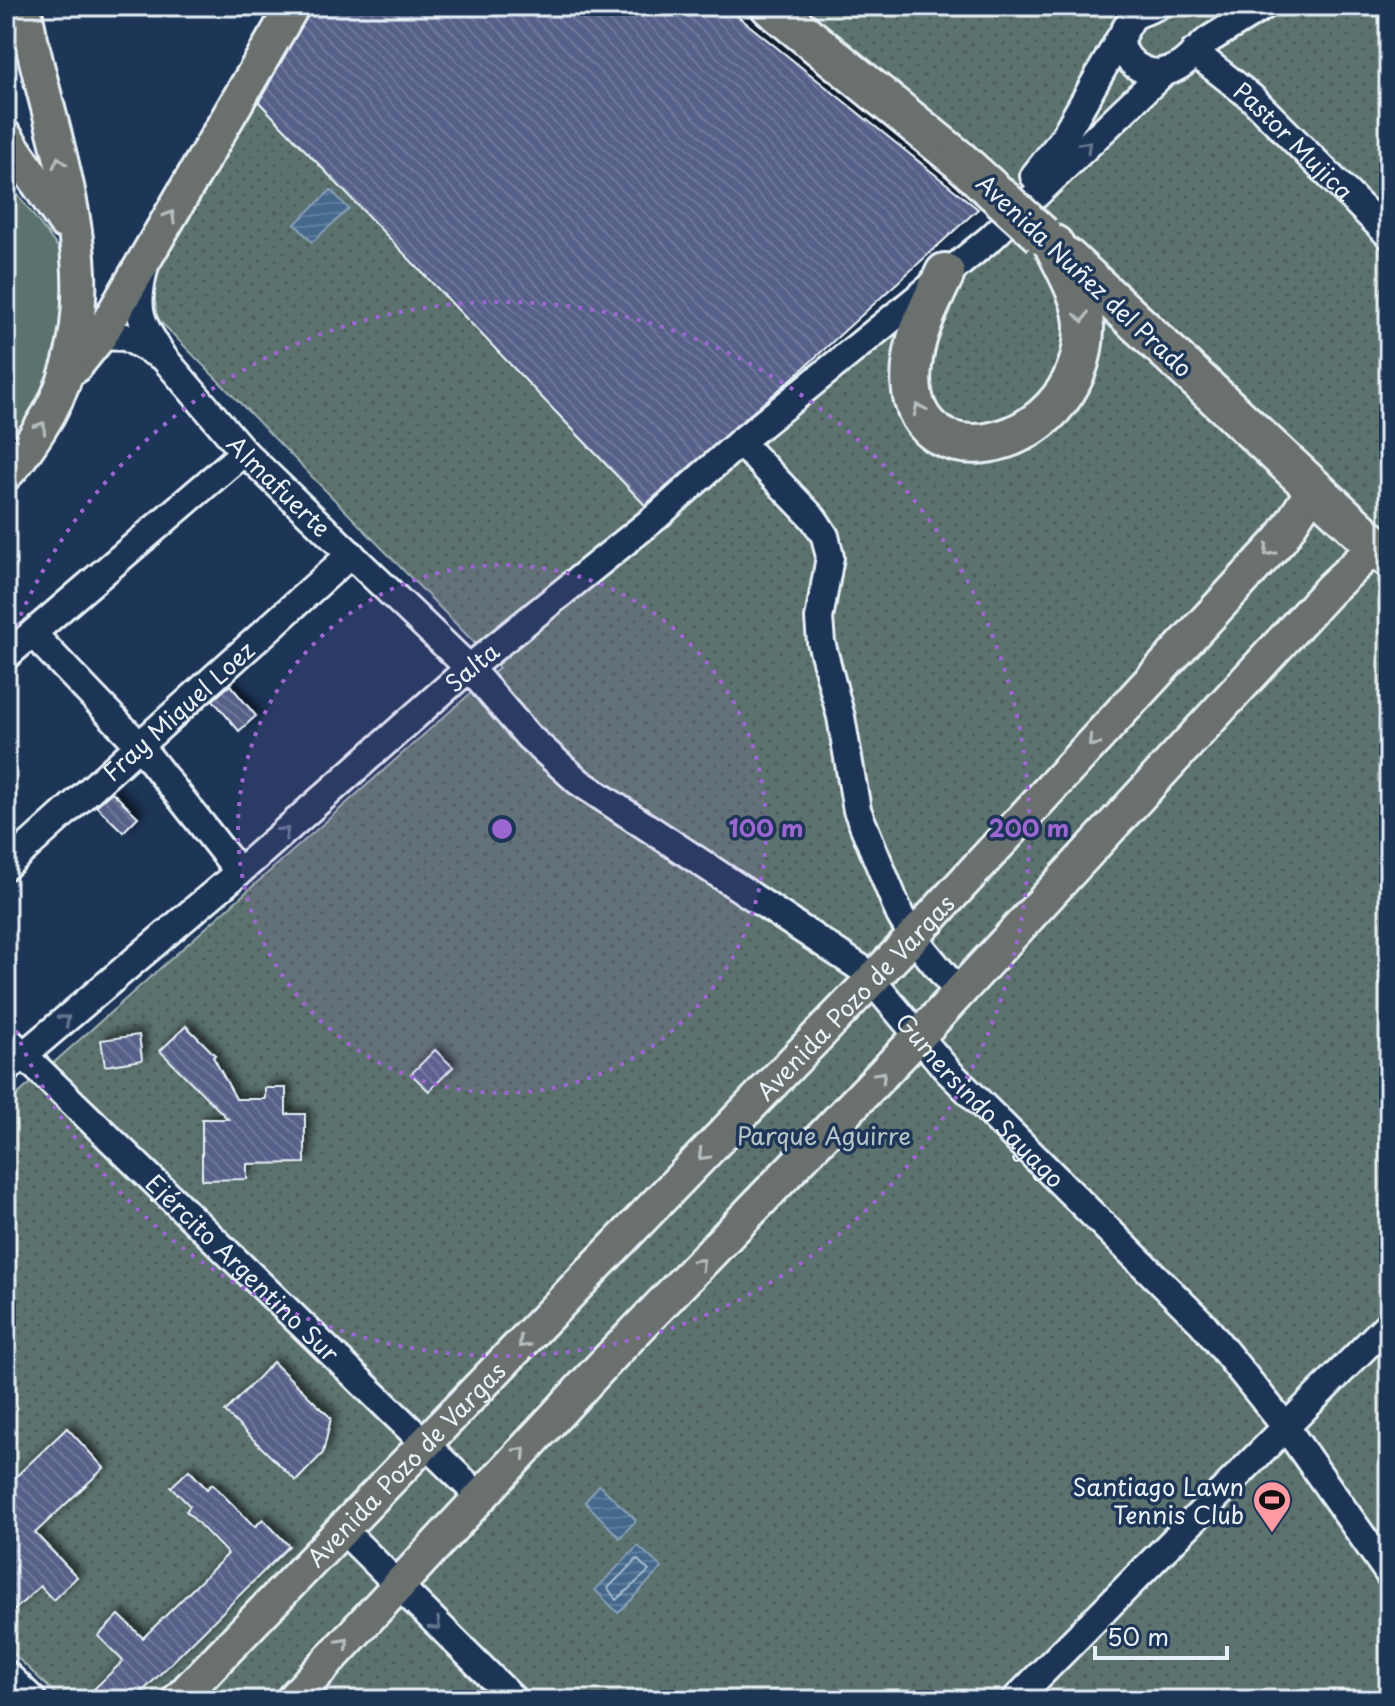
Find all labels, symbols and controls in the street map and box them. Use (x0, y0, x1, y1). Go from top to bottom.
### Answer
street label: Pastor Mujica (1227, 72, 1362, 208)
one-way arrow (1077, 141, 1091, 155)
one-way arrow (52, 155, 69, 169)
street label: Avenida Nuñez del Prado (969, 165, 1201, 385)
one-way arrow (160, 210, 176, 225)
one-way arrow (1073, 310, 1090, 324)
one-way arrow (913, 402, 929, 417)
one-way arrow (31, 422, 46, 436)
street label: Almafuerte (219, 427, 339, 545)
one-way arrow (1264, 542, 1279, 556)
street label: Fray Miguel Loez (94, 632, 262, 789)
street label: Salta (436, 633, 507, 700)
one-way arrow (1087, 733, 1102, 747)
text: 100 m (729, 809, 803, 845)
text: 200 m (989, 809, 1069, 845)
centre of rings (488, 815, 516, 843)
one-way arrow (274, 827, 289, 842)
street label: Avenida Pozo de Vargas (747, 886, 962, 1108)
street label: Gumersindo Sayago (888, 1005, 1073, 1196)
one-way arrow (56, 1015, 71, 1030)
one-way arrow (871, 1071, 886, 1085)
park label: Parque Aguirre (737, 1117, 911, 1153)
one-way arrow (698, 1146, 712, 1160)
street label: Ejército Argentino Sur (138, 1165, 348, 1370)
one-way arrow (691, 1258, 706, 1272)
one-way arrow (517, 1334, 532, 1348)
street label: Avenida Pozo de Vargas (298, 1353, 513, 1575)
one-way arrow (512, 1446, 526, 1461)
place label: Santiago Lawn Tennis Club (1072, 1468, 1244, 1532)
sports icon: Santiago Lawn Tennis Club (1251, 1479, 1293, 1534)
scale bar (1095, 1610, 1227, 1660)
one-way arrow (427, 1616, 441, 1630)
text: 50 m (1107, 1618, 1169, 1654)
one-way arrow (335, 1637, 349, 1652)

